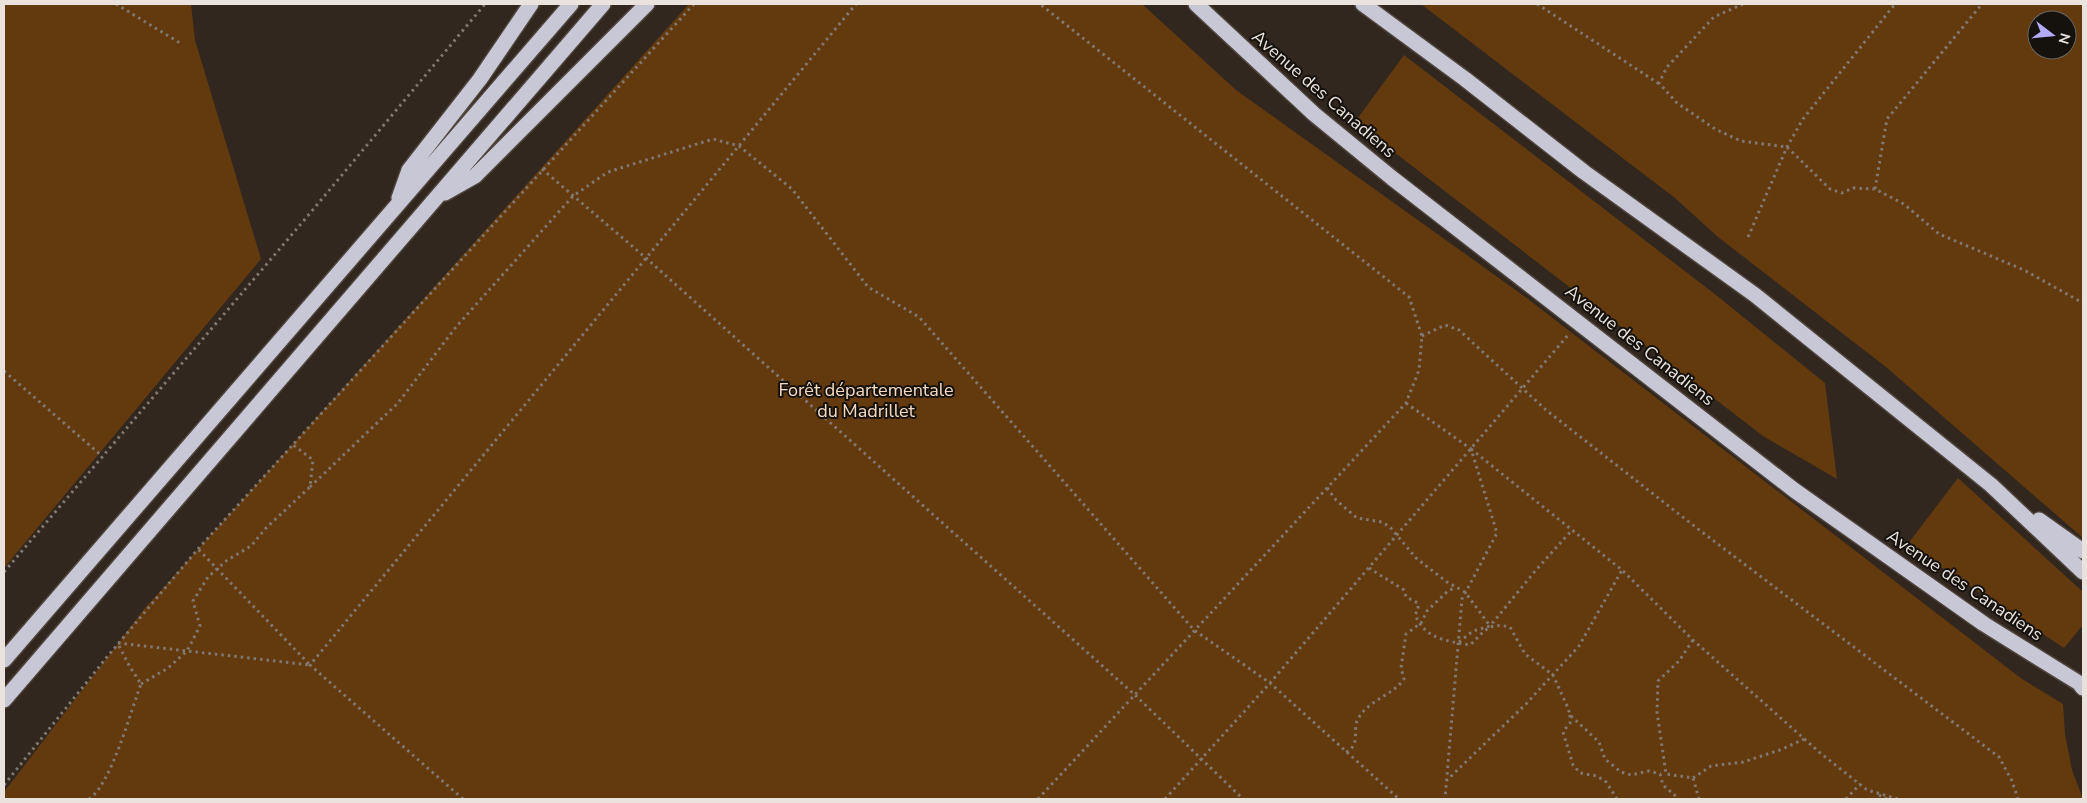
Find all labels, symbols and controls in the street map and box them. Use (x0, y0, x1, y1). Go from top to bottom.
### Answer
north arrow (2027, 10, 2077, 60)
street label: Avenue des Canadiens (1247, 25, 1401, 163)
text: N (2053, 31, 2075, 46)
street label: Avenue des Canadiens (1560, 279, 1720, 411)
park label: Forêt départementale du Madrillet (778, 378, 954, 423)
street label: Avenue des Canadiens (1882, 524, 2048, 646)

